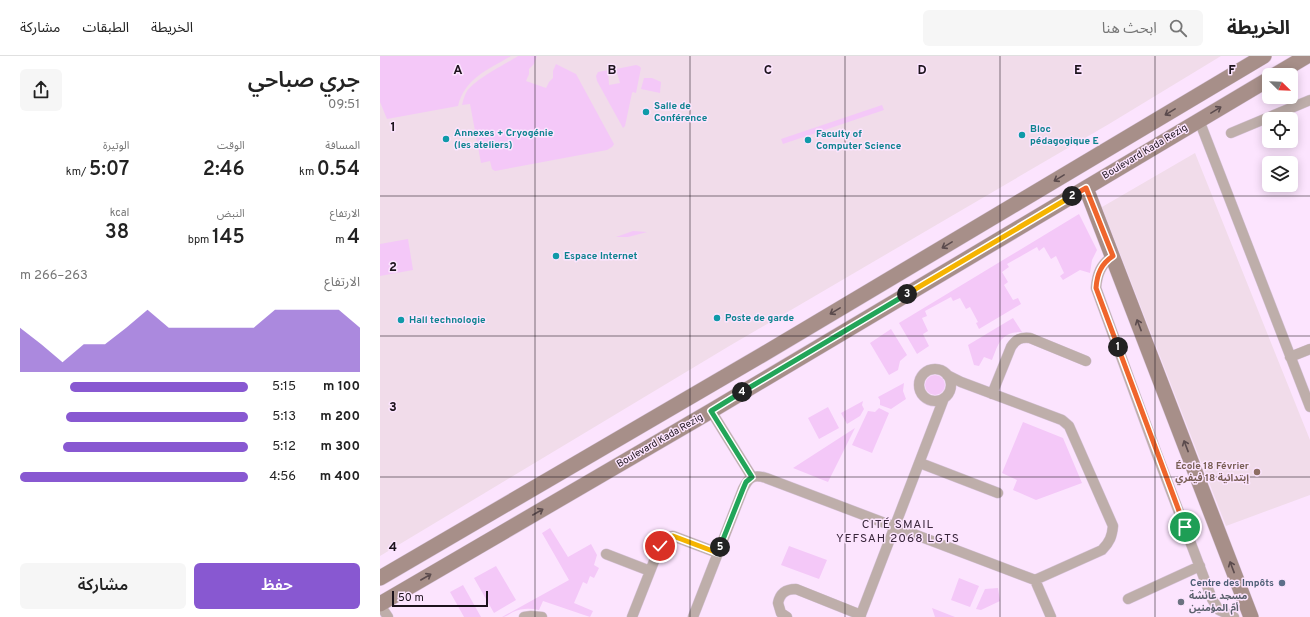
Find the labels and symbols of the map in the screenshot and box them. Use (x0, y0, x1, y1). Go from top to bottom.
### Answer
text: A (453, 63, 463, 79)
text: B (608, 63, 617, 79)
text: C (764, 63, 772, 79)
text: D (917, 63, 927, 79)
text: E (1074, 63, 1082, 79)
text: F (1228, 63, 1236, 79)
north arrow (1262, 68, 1298, 104)
place label: Salle de Conférence (654, 100, 708, 125)
one-way arrow (1210, 106, 1222, 114)
marker: Salle de Conférence (641, 107, 651, 117)
one-way arrow (1164, 108, 1176, 116)
text: 1 (390, 120, 396, 136)
street label: Boulevard Kada Rezig (1100, 121, 1190, 183)
place label: Bloc pédagogique E (1030, 123, 1099, 148)
place label: Annexes + Cryogénie (les ateliers) (454, 127, 554, 152)
place label: Faculty of Computer Science (816, 128, 902, 153)
marker: Bloc pédagogique E (1017, 130, 1027, 140)
marker: Annexes + Cryogénie (les ateliers) (441, 134, 451, 144)
marker: Faculty of Computer Science (803, 135, 813, 145)
one-way arrow (1053, 175, 1065, 183)
pin: 2 (1062, 186, 1082, 206)
one-way arrow (941, 241, 953, 249)
place label: Espace Internet (564, 250, 638, 263)
marker: Espace Internet (551, 251, 561, 261)
text: 2 (389, 260, 397, 276)
pin: 3 (897, 284, 917, 304)
one-way arrow (830, 307, 841, 315)
place label: Poste de garde (725, 312, 794, 325)
marker: Poste de garde (712, 313, 722, 323)
place label: Hall technologie (409, 314, 486, 327)
marker: Hall technologie (396, 315, 406, 325)
one-way arrow (1135, 319, 1143, 331)
pin: 1 (1108, 337, 1128, 357)
pin: 4 (732, 382, 752, 402)
text: 3 (389, 400, 397, 416)
street label: Boulevard Kada Rezig (614, 411, 706, 471)
one-way arrow (1181, 441, 1189, 453)
place label: École 18 Février إبتدائية 18 فيفري (1175, 460, 1250, 486)
marker: École 18 Février إبتدائية 18 فيفري (1252, 467, 1262, 477)
one-way arrow (532, 507, 544, 515)
pin (1168, 510, 1202, 544)
district label: CITÉ SMAIL YEFSAH 2068 LGTS (836, 517, 960, 547)
pin (643, 529, 677, 563)
pin: 5 (710, 537, 730, 557)
text: 4 (389, 540, 397, 556)
one-way arrow (1228, 562, 1236, 574)
one-way arrow (420, 573, 432, 581)
place label: Centre des Impôts (1190, 577, 1274, 590)
marker: Centre des Impôts (1277, 578, 1287, 588)
scale bar (392, 589, 488, 608)
place label: مسجد عائشة أمّ المؤمنين (1189, 589, 1248, 615)
marker: مسجد عائشة أمّ المؤمنين (1176, 597, 1186, 607)

